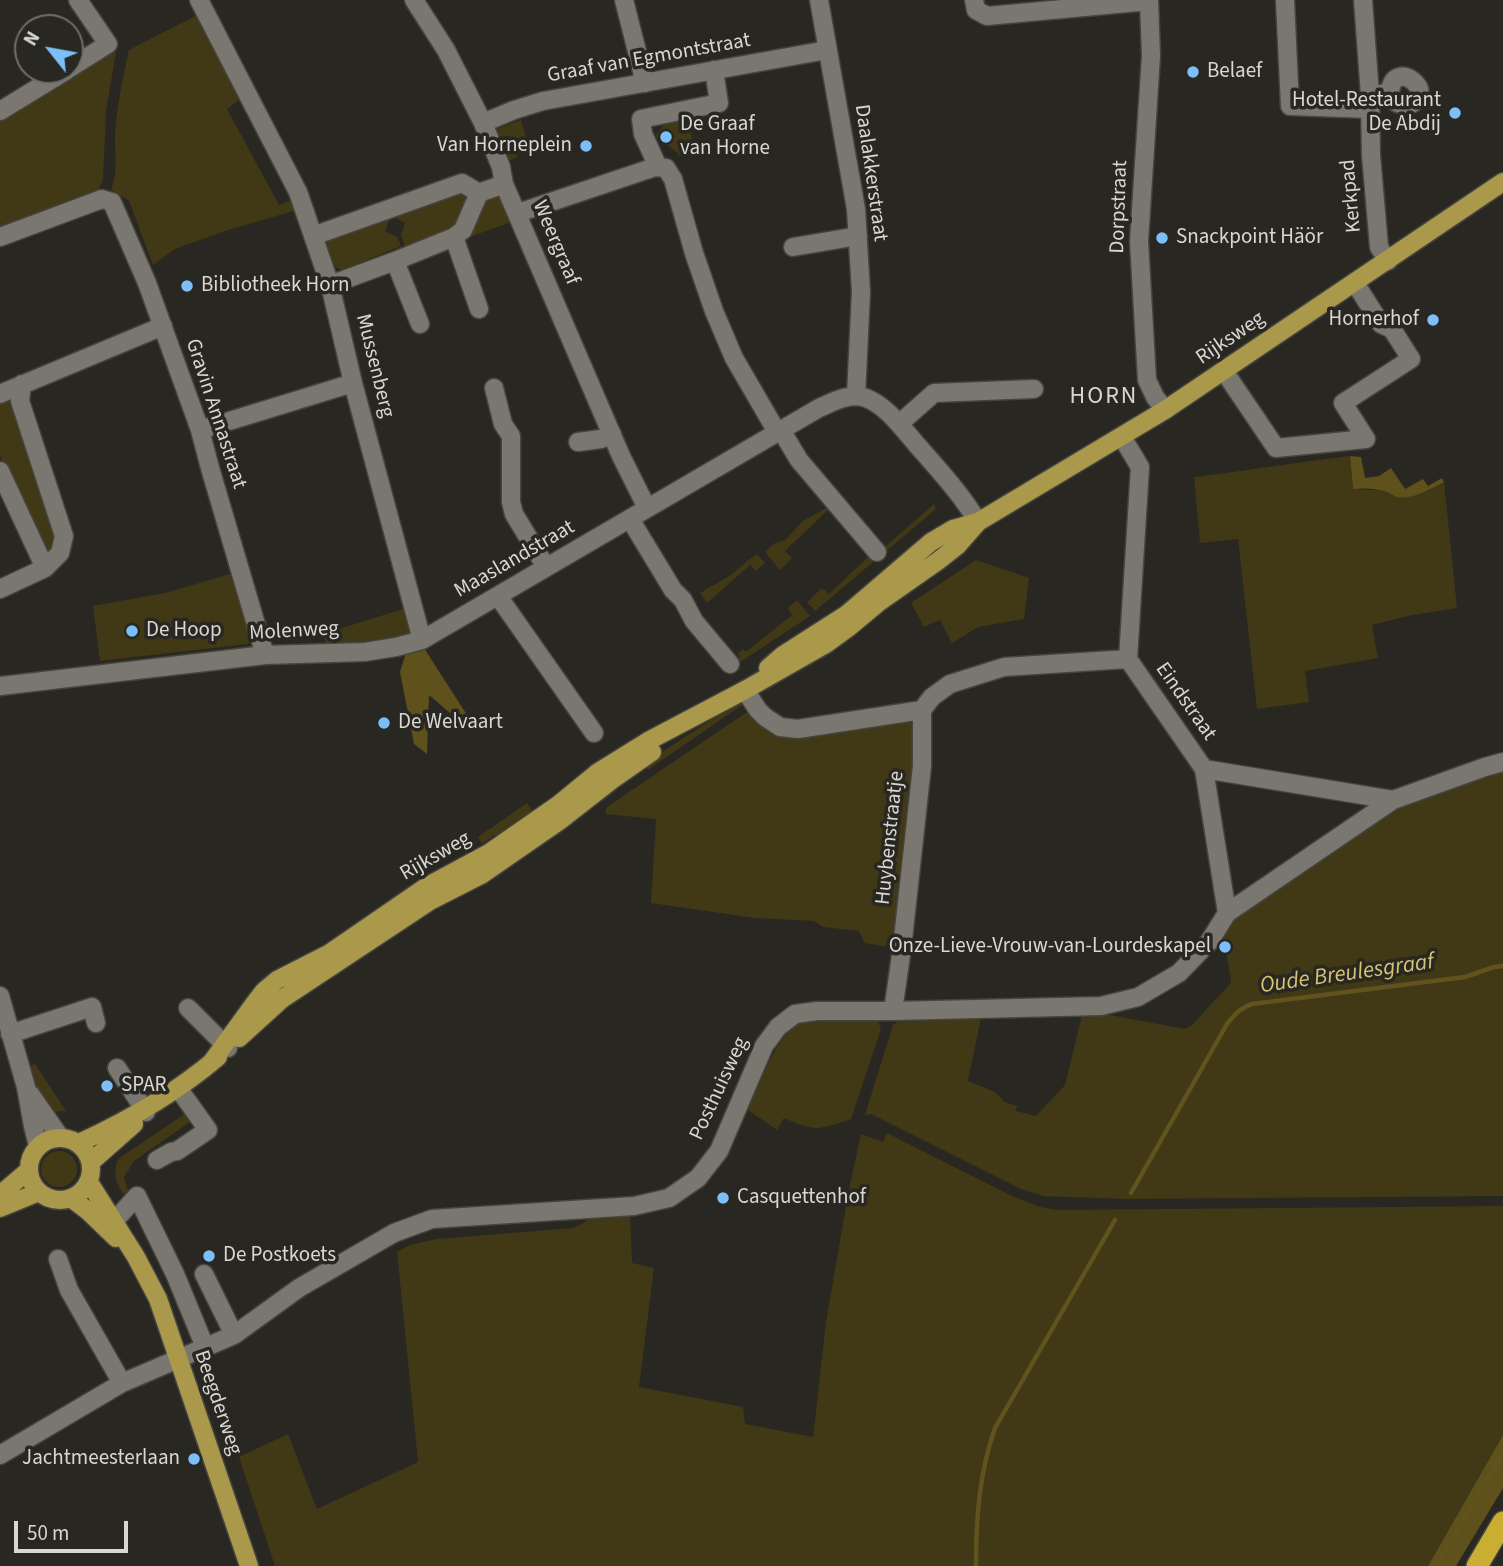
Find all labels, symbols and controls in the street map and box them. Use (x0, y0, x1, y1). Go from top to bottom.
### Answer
north arrow (14, 14, 84, 84)
text: N (17, 27, 47, 51)
street label: Graaf van Egmontstraat (545, 29, 753, 89)
place label: Belaef (1207, 59, 1262, 85)
marker: Belaef (1185, 64, 1201, 80)
place label: Hotel-Restaurant De Abdij (1292, 88, 1441, 138)
street label: Daalakkerstraat (848, 103, 892, 243)
marker: Hotel-Restaurant De Abdij (1447, 105, 1463, 121)
place label: De Graaf van Horne (680, 112, 770, 162)
marker: De Graaf van Horne (658, 129, 674, 145)
place label: Van Horneplein (437, 133, 572, 159)
marker: Van Horneplein (578, 138, 594, 154)
street label: Kerkpad (1336, 158, 1368, 234)
street label: Dorpstraat (1106, 160, 1134, 254)
street label: Weergraaf (526, 197, 584, 289)
place label: Snackpoint Häör (1176, 225, 1323, 251)
marker: Snackpoint Häör (1154, 230, 1170, 246)
place label: Bibliotheek Horn (201, 273, 349, 299)
marker: Bibliotheek Horn (179, 278, 195, 294)
street label: Rijksweg (1192, 307, 1270, 371)
place label: Hornerhof (1329, 307, 1419, 333)
street label: Mussenberg (349, 312, 399, 420)
marker: Hornerhof (1425, 312, 1441, 328)
street label: Gravin Annastraat (179, 336, 251, 492)
district label: HORN (1070, 384, 1138, 412)
street label: Maaslandstraat (450, 515, 580, 605)
street label: Molenweg (249, 617, 339, 647)
place label: De Hoop (146, 618, 222, 644)
marker: De Hoop (124, 623, 140, 639)
street label: Eindstraat (1149, 658, 1221, 746)
place label: De Welvaart (398, 710, 503, 736)
marker: De Welvaart (376, 715, 392, 731)
street label: Huybenstraatje (871, 770, 911, 906)
street label: Rijksweg (396, 827, 476, 887)
place label: Onze-Lieve-Vrouw-van-Lourdeskapel (889, 934, 1211, 960)
marker: Onze-Lieve-Vrouw-van-Lourdeskapel (1217, 939, 1233, 955)
water label: Oude Breulesgraaf (1258, 949, 1436, 1001)
street label: Posthuisweg (685, 1033, 755, 1145)
place label: SPAR (121, 1073, 166, 1099)
marker: SPAR (99, 1078, 115, 1094)
place label: Casquettenhof (737, 1185, 866, 1211)
marker: Casquettenhof (715, 1190, 731, 1206)
place label: De Postkoets (223, 1243, 336, 1269)
marker: De Postkoets (201, 1248, 217, 1264)
street label: Beegderweg (187, 1347, 247, 1459)
place label: Jachtmeesterlaan (22, 1446, 180, 1472)
marker: Jachtmeesterlaan (186, 1451, 202, 1467)
scale bar (18, 1506, 131, 1550)
text: 50 m (27, 1518, 69, 1548)

